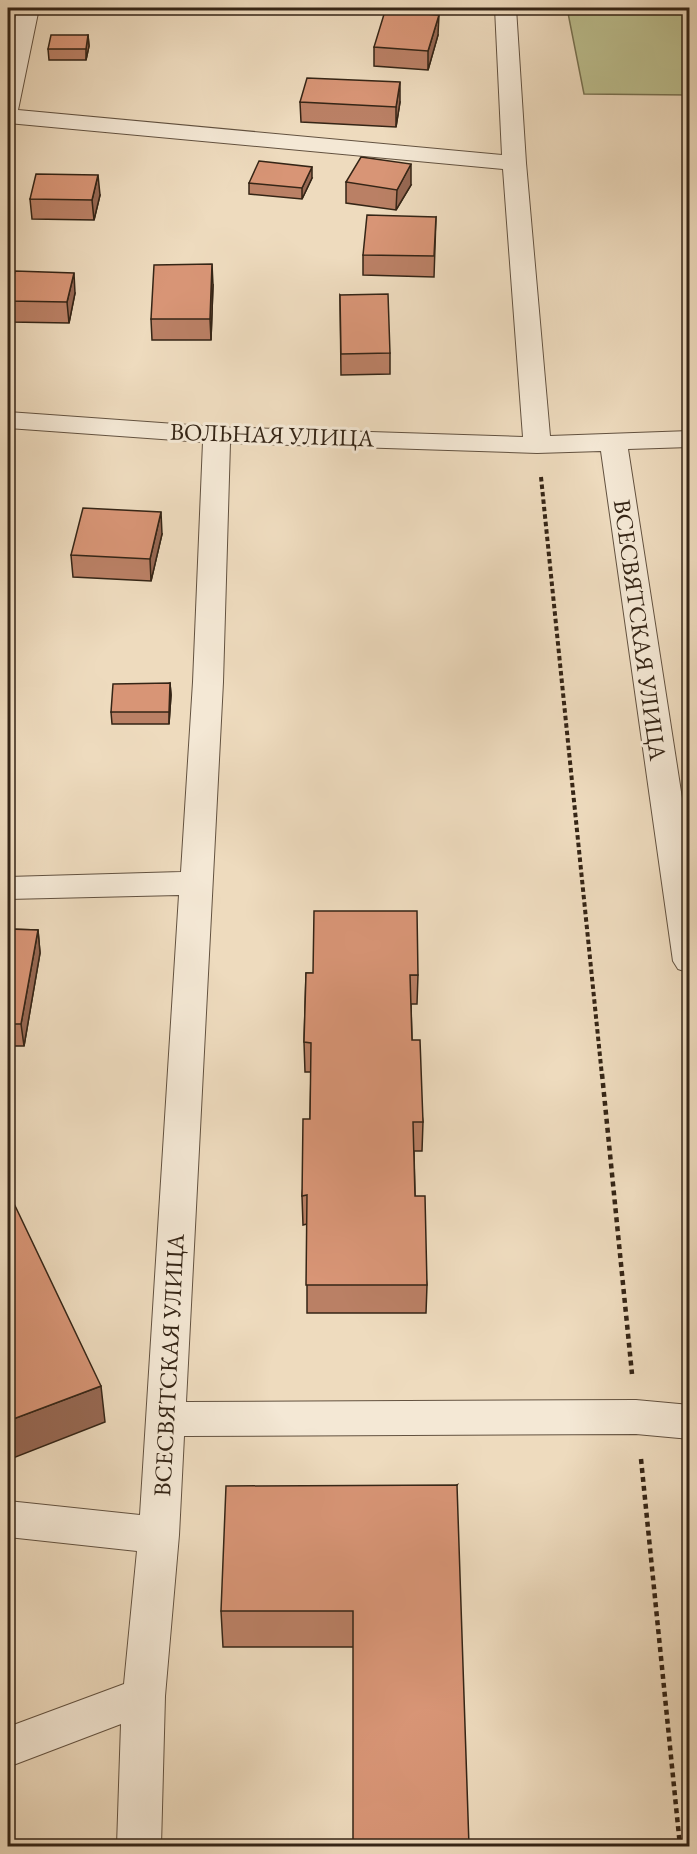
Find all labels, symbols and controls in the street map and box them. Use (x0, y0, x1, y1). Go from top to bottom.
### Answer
street label: ВОЛЬНАЯ УЛИЦА (169, 415, 375, 454)
street label: ВСЕСВЯТСКАЯ УЛИЦА (607, 497, 674, 763)
street label: ВСЕСВЯТСКАЯ УЛИЦА (146, 1232, 191, 1497)

